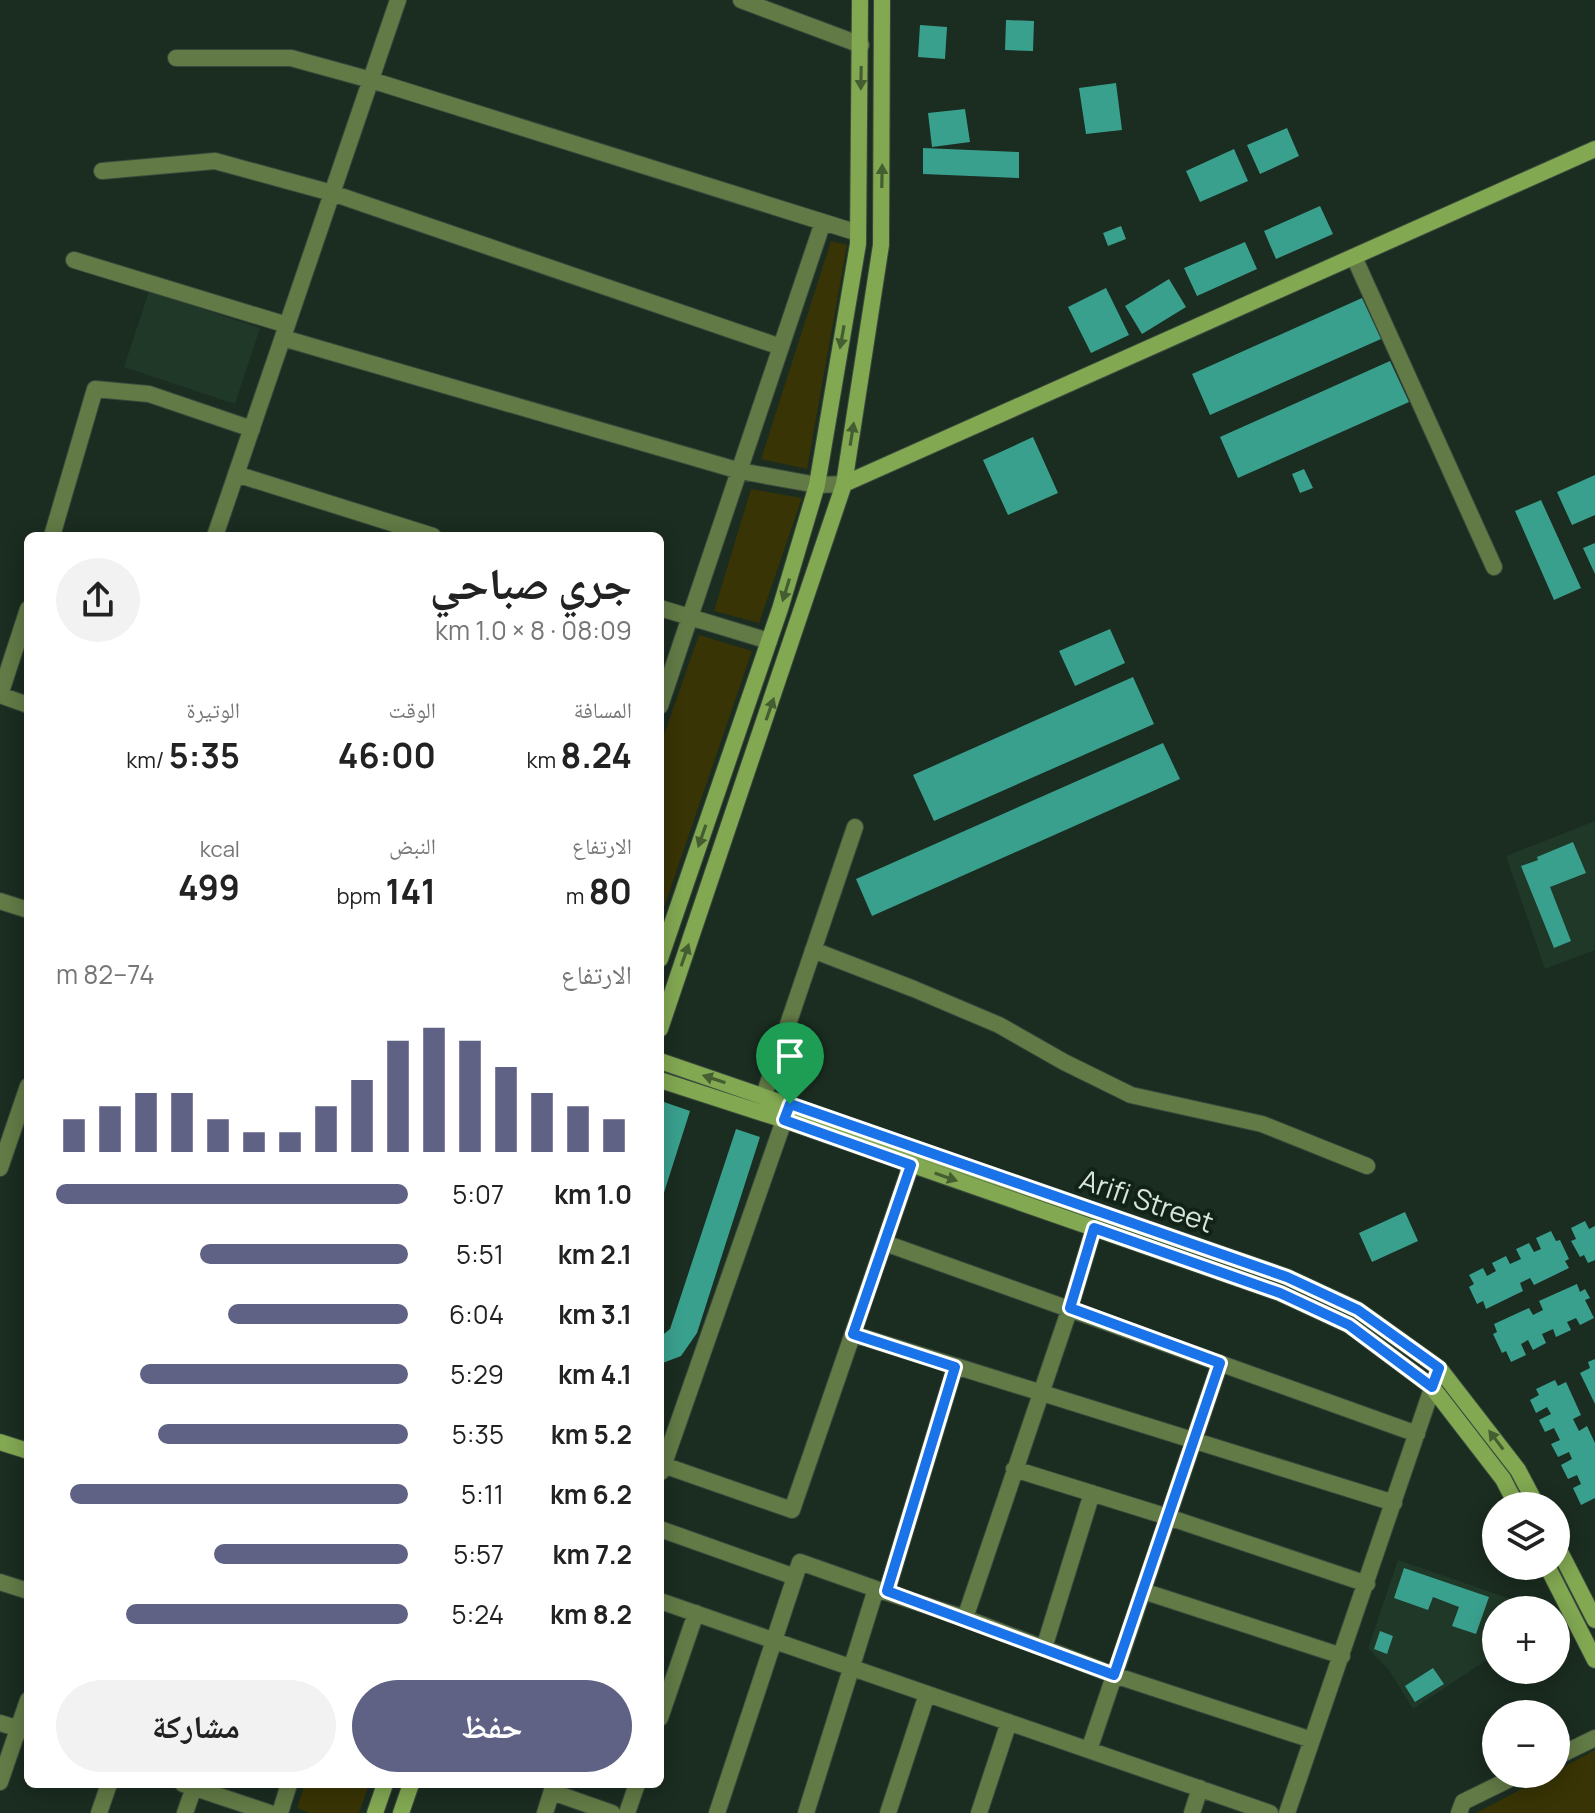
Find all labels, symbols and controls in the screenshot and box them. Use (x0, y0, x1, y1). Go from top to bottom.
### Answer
one-way arrow (855, 66, 867, 91)
one-way arrow (876, 163, 888, 188)
one-way arrow (836, 324, 848, 349)
one-way arrow (846, 421, 859, 446)
text: جري صباحي (430, 552, 632, 612)
button: share (56, 558, 140, 642)
one-way arrow (779, 578, 792, 602)
text: 08:09 · 8 × 1.0 km (435, 612, 632, 648)
text: الوتيرة (186, 695, 240, 725)
text: الوقت (389, 695, 436, 725)
text: المسافة (574, 695, 632, 725)
one-way arrow (764, 697, 776, 721)
text: 5:35 (169, 732, 240, 778)
text: 46:00 (338, 732, 436, 778)
text: 8.24 (561, 732, 632, 778)
text: /km (126, 745, 169, 775)
text: km (527, 745, 561, 775)
one-way arrow (696, 824, 708, 848)
text: النبض (389, 831, 436, 861)
text: الارتفاع (572, 831, 632, 861)
text: kcal (200, 834, 240, 864)
text: 499 (178, 864, 240, 910)
text: 141 (386, 868, 436, 914)
text: 80 (589, 868, 632, 914)
text: bpm (336, 881, 386, 911)
text: m (566, 881, 589, 911)
one-way arrow (680, 943, 692, 967)
text: 74–82 m (56, 956, 155, 992)
text: الارتفاع (561, 956, 632, 992)
pin (756, 1022, 824, 1104)
icon: arrive (768, 1034, 812, 1078)
one-way arrow (702, 1072, 726, 1084)
street label: Arifi Street (1075, 1159, 1219, 1241)
one-way arrow (934, 1171, 958, 1183)
text: 5:07 (452, 1176, 504, 1212)
text: 1.0 km (554, 1176, 632, 1212)
text: 5:51 (456, 1236, 504, 1272)
text: 2.1 km (558, 1236, 632, 1272)
text: 6:04 (449, 1296, 504, 1332)
text: 3.1 km (558, 1296, 632, 1332)
text: 5:29 (450, 1356, 504, 1392)
text: 4.1 km (558, 1356, 632, 1392)
text: 5:35 (452, 1416, 504, 1452)
text: 5.2 km (551, 1416, 632, 1452)
one-way arrow (1488, 1430, 1504, 1450)
text: 5:11 (461, 1476, 504, 1512)
text: 6.2 km (550, 1476, 632, 1512)
map controls (1482, 1492, 1570, 1788)
button: layers (1482, 1492, 1570, 1580)
text: 5:57 (453, 1536, 504, 1572)
text: 7.2 km (553, 1536, 632, 1572)
text: 5:24 (452, 1596, 504, 1632)
text: 8.2 km (550, 1596, 632, 1632)
button: + (1482, 1596, 1570, 1684)
button: مشاركة (56, 1680, 336, 1772)
button: حفظ (352, 1680, 632, 1772)
button: − (1482, 1700, 1570, 1788)

